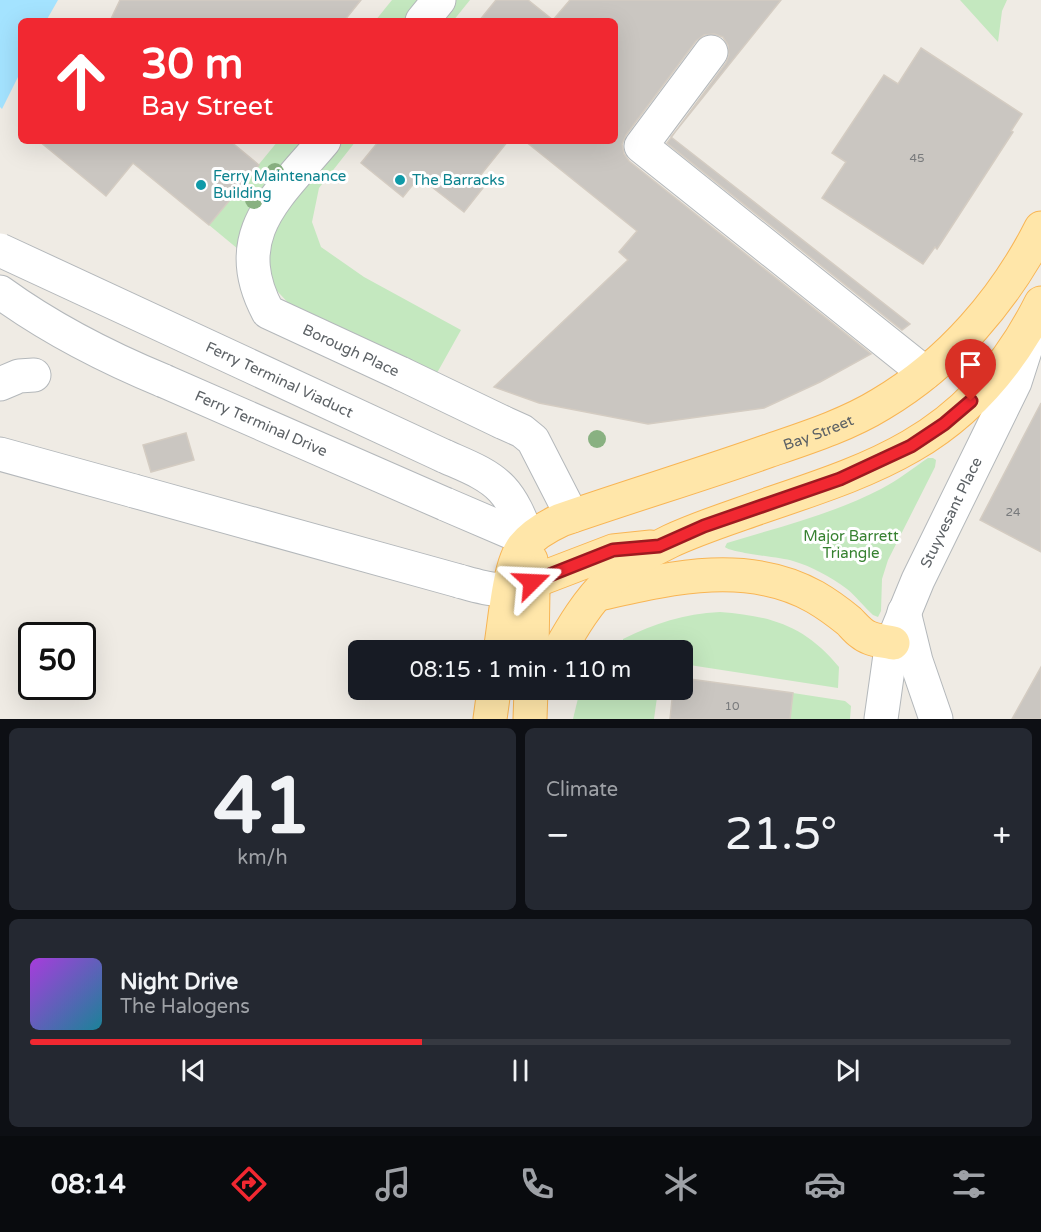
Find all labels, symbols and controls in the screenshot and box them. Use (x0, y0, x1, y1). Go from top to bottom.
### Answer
text: 30 m (141, 39, 243, 90)
icon: ahead (42, 42, 120, 120)
text: Bay Street (141, 90, 273, 123)
house number: 45 (909, 151, 925, 165)
place label: Ferry Maintenance Building (213, 167, 346, 202)
place label: The Barracks (412, 171, 505, 189)
marker: The Barracks (393, 173, 407, 187)
marker: Ferry Maintenance Building (194, 178, 208, 192)
street label: Borough Place (300, 320, 402, 381)
street label: Ferry Terminal Viaduct (203, 338, 356, 422)
pin (945, 339, 996, 401)
icon: arrive (954, 348, 987, 381)
street label: Ferry Terminal Drive (192, 387, 330, 460)
street label: Bay Street (781, 411, 857, 454)
street label: Stuyvesant Place (916, 454, 986, 571)
house number: 24 (1005, 505, 1021, 519)
park label: Major Barrett Triangle (803, 527, 899, 562)
position arrow (500, 550, 564, 614)
speed limit sign: 50 (18, 622, 96, 700)
text: 08:15 · 1 min · 110 m (410, 657, 631, 683)
house number: 10 (724, 699, 740, 713)
text: 41 (214, 760, 311, 854)
text: Climate (546, 778, 618, 802)
text: 21.5° (725, 808, 837, 862)
text: − (546, 816, 570, 855)
text: + (992, 816, 1011, 855)
text: km/h (237, 846, 288, 870)
text: Night Drive (120, 969, 238, 995)
text: The Halogens (120, 995, 250, 1019)
icon: previous (177, 1054, 210, 1087)
icon: pause (504, 1054, 537, 1087)
icon: next (831, 1054, 864, 1087)
icon: directions (228, 1163, 270, 1205)
icon: music (372, 1163, 414, 1205)
icon: phone (516, 1163, 558, 1205)
icon: climate (660, 1163, 702, 1205)
icon: car (804, 1163, 846, 1205)
icon: filters (948, 1163, 990, 1205)
text: 08:14 (51, 1168, 126, 1201)

